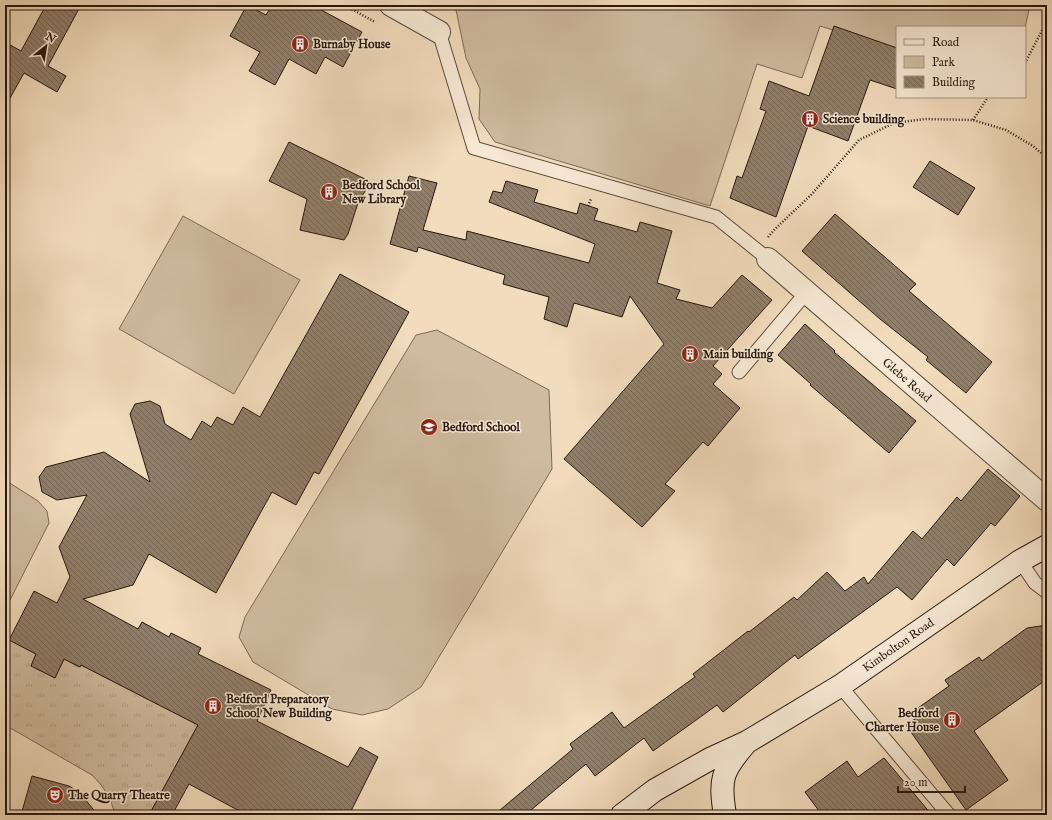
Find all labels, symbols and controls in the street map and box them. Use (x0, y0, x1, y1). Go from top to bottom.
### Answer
north arrow (26, 26, 66, 66)
legend (896, 26, 1026, 98)
text: N (42, 29, 59, 47)
building icon: Burnaby House (290, 34, 310, 54)
text: Road (932, 35, 960, 50)
place label: Burnaby House (313, 37, 391, 53)
text: Park (932, 55, 955, 70)
text: Building (932, 75, 976, 90)
building icon: Science building (800, 109, 820, 129)
place label: Science building (823, 112, 905, 128)
place label: Bedford School New Library (341, 178, 421, 208)
building icon: Bedford School New Library (319, 182, 339, 202)
building icon: Main building (680, 344, 700, 364)
place label: Main building (703, 347, 774, 363)
street label: Glebe Road (879, 355, 935, 406)
school or university icon: Bedford School (419, 417, 439, 437)
place label: Bedford School (442, 420, 521, 435)
street label: Kimbolton Road (860, 615, 937, 676)
place label: Bedford Preparatory School New Building (226, 692, 332, 722)
building icon: Bedford Preparatory School New Building (203, 696, 223, 716)
place label: Bedford Charter House (865, 706, 940, 735)
building icon: Bedford Charter House (942, 710, 962, 730)
scale bar (898, 768, 965, 794)
text: 20 m (904, 775, 927, 790)
theatre icon: The Quarry Theatre (45, 785, 65, 805)
place label: The Quarry Theatre (67, 788, 170, 804)

